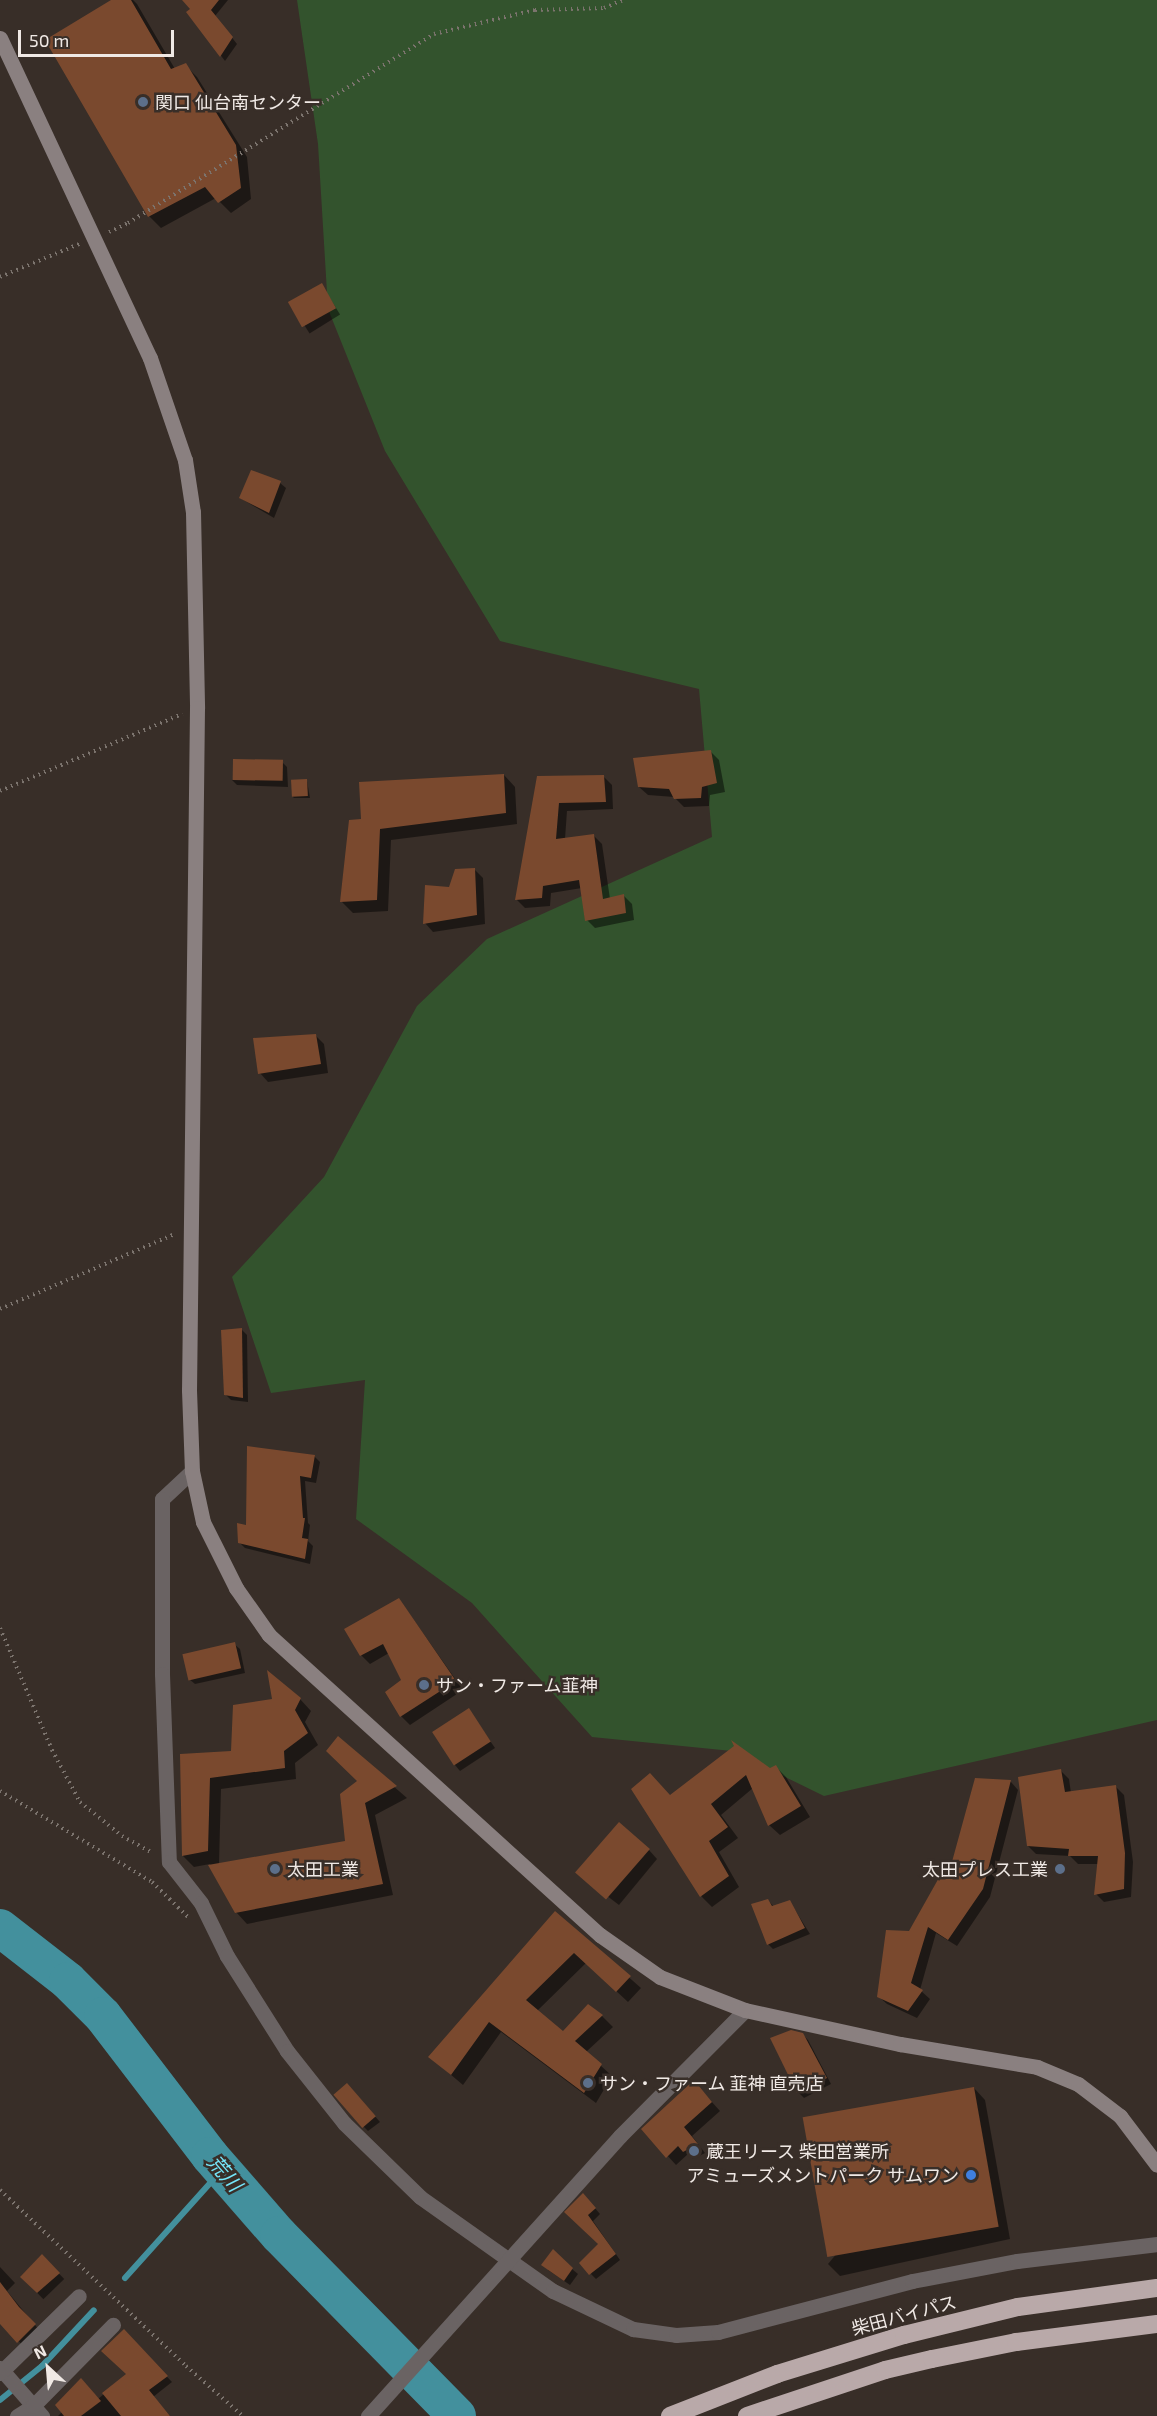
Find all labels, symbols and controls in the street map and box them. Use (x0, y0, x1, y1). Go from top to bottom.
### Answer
scale bar (21, 18, 177, 56)
text: 50 m (29, 29, 69, 51)
place label: 関口 仙台南センター (155, 91, 321, 113)
marker: 関口 仙台南センター (136, 95, 150, 109)
place label: サン・ファーム韮神 (436, 1674, 598, 1696)
marker: サン・ファーム韮神 (417, 1678, 431, 1692)
place label: 太田工業 (287, 1858, 359, 1880)
place label: 太田プレス工業 (922, 1858, 1048, 1880)
marker: 太田工業 (268, 1862, 282, 1876)
marker: 太田プレス工業 (1053, 1862, 1067, 1876)
place label: サン・ファーム 韮神 直売店 (600, 2072, 824, 2094)
marker: サン・ファーム 韮神 直売店 (581, 2076, 595, 2090)
place label: 蔵王リース 柴田営業所 (706, 2140, 890, 2162)
marker: 蔵王リース 柴田営業所 (687, 2144, 701, 2158)
water label: 荒川 (203, 2150, 247, 2196)
place label: アミューズメントパーク サムワン (685, 2164, 959, 2186)
marker: アミューズメントパーク サムワン (964, 2168, 978, 2182)
street label: 柴田バイパス (849, 2291, 959, 2339)
north arrow (18, 2338, 78, 2398)
text: N (31, 2340, 49, 2362)

